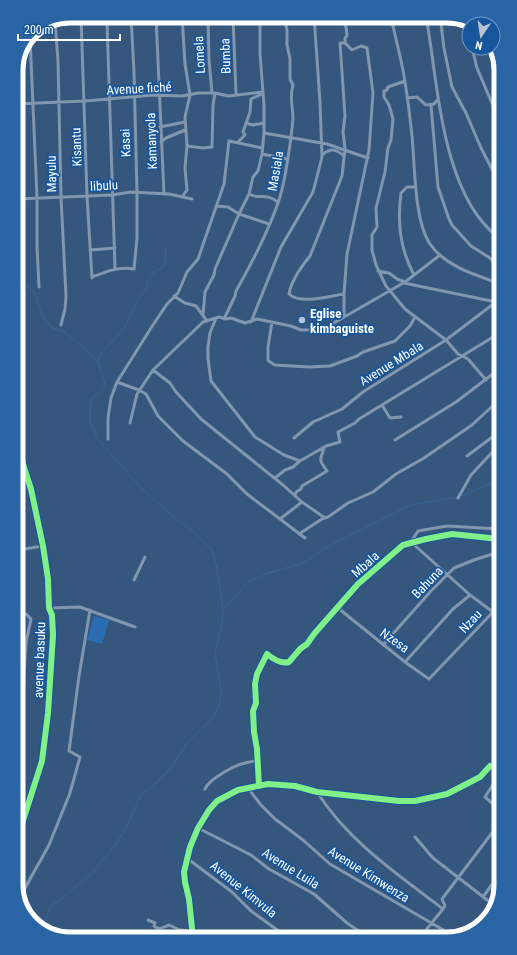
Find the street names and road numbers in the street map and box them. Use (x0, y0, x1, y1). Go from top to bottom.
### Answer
street label: Lomela (191, 36, 208, 74)
street label: Bumba (217, 38, 234, 74)
street label: Avenue fiché (106, 79, 172, 98)
street label: Kamanyola (143, 112, 160, 170)
street label: Kisantu (68, 127, 85, 167)
street label: Kasai (118, 128, 133, 157)
street label: Masiala (265, 150, 286, 192)
street label: Mayulu (44, 155, 59, 193)
street label: libulu (90, 177, 118, 194)
street label: Avenue Mbala (357, 338, 426, 389)
street label: Mbala (349, 548, 382, 581)
street label: Bahuna (409, 563, 446, 601)
street label: Nzau (456, 607, 485, 636)
street label: avenue basuku (31, 622, 48, 698)
street label: Nzesa (377, 625, 412, 656)
street label: Avenue Kimwenza (325, 843, 412, 905)
street label: Avenue Luila (259, 845, 322, 892)
street label: Avenue Kimvula (207, 858, 280, 921)

